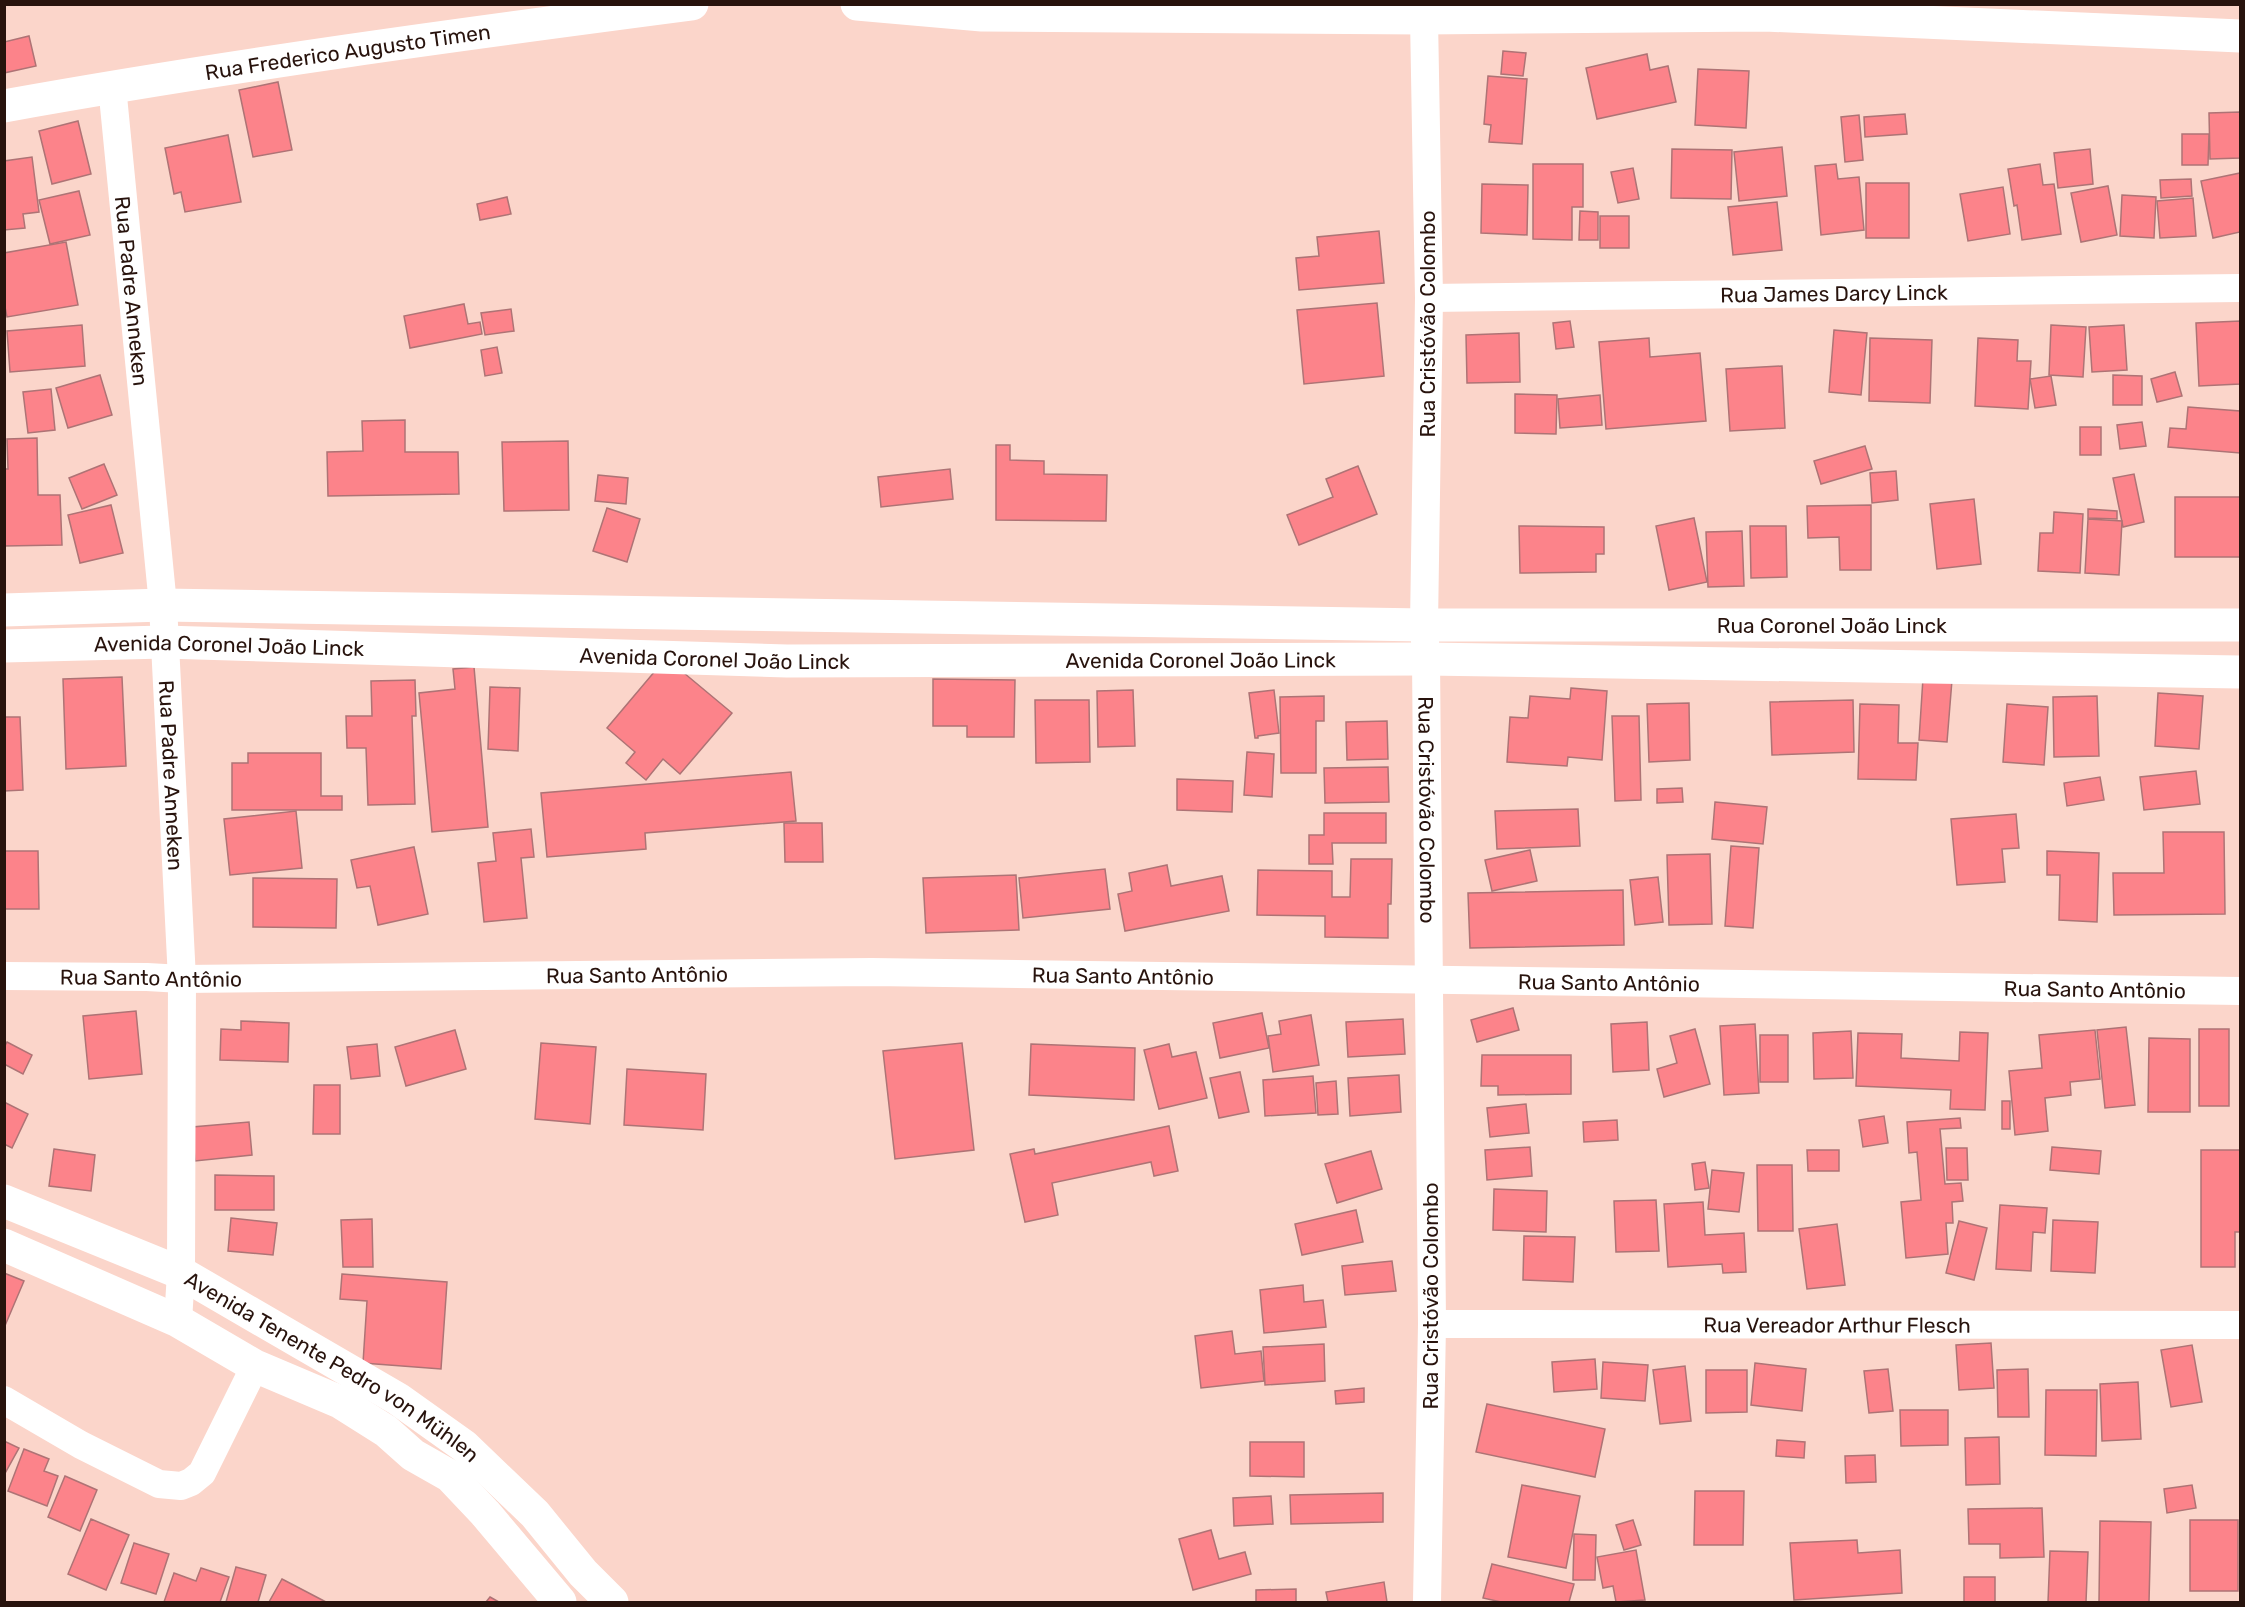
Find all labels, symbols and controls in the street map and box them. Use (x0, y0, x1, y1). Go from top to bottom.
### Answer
street label: Rua Frederico Augusto Timen (203, 18, 492, 85)
street label: Rua Padre Anneken (110, 195, 154, 387)
street label: Rua Cristóvão Colombo (1415, 210, 1440, 438)
street label: Rua James Darcy Linck (1720, 279, 1948, 307)
street label: Rua Coronel João Linck (1717, 613, 1947, 638)
street label: Avenida Coronel João Linck (93, 629, 365, 661)
street label: Avenida Coronel João Linck (579, 642, 850, 674)
street label: Avenida Coronel João Linck (1065, 647, 1336, 673)
street label: Rua Padre Anneken (154, 679, 189, 871)
street label: Rua Cristóvão Colombo (1414, 696, 1441, 924)
street label: Rua Santo Antônio (546, 961, 728, 988)
street label: Rua Santo Antônio (1032, 962, 1214, 989)
street label: Rua Santo Antônio (60, 964, 242, 992)
street label: Rua Santo Antônio (1518, 968, 1700, 996)
street label: Rua Santo Antônio (2004, 975, 2186, 1003)
street label: Rua Cristóvão Colombo (1418, 1182, 1443, 1410)
street label: Avenida Tenente Pedro von Mühlen (181, 1266, 485, 1467)
street label: Rua Vereador Arthur Flesch (1703, 1312, 1971, 1337)

